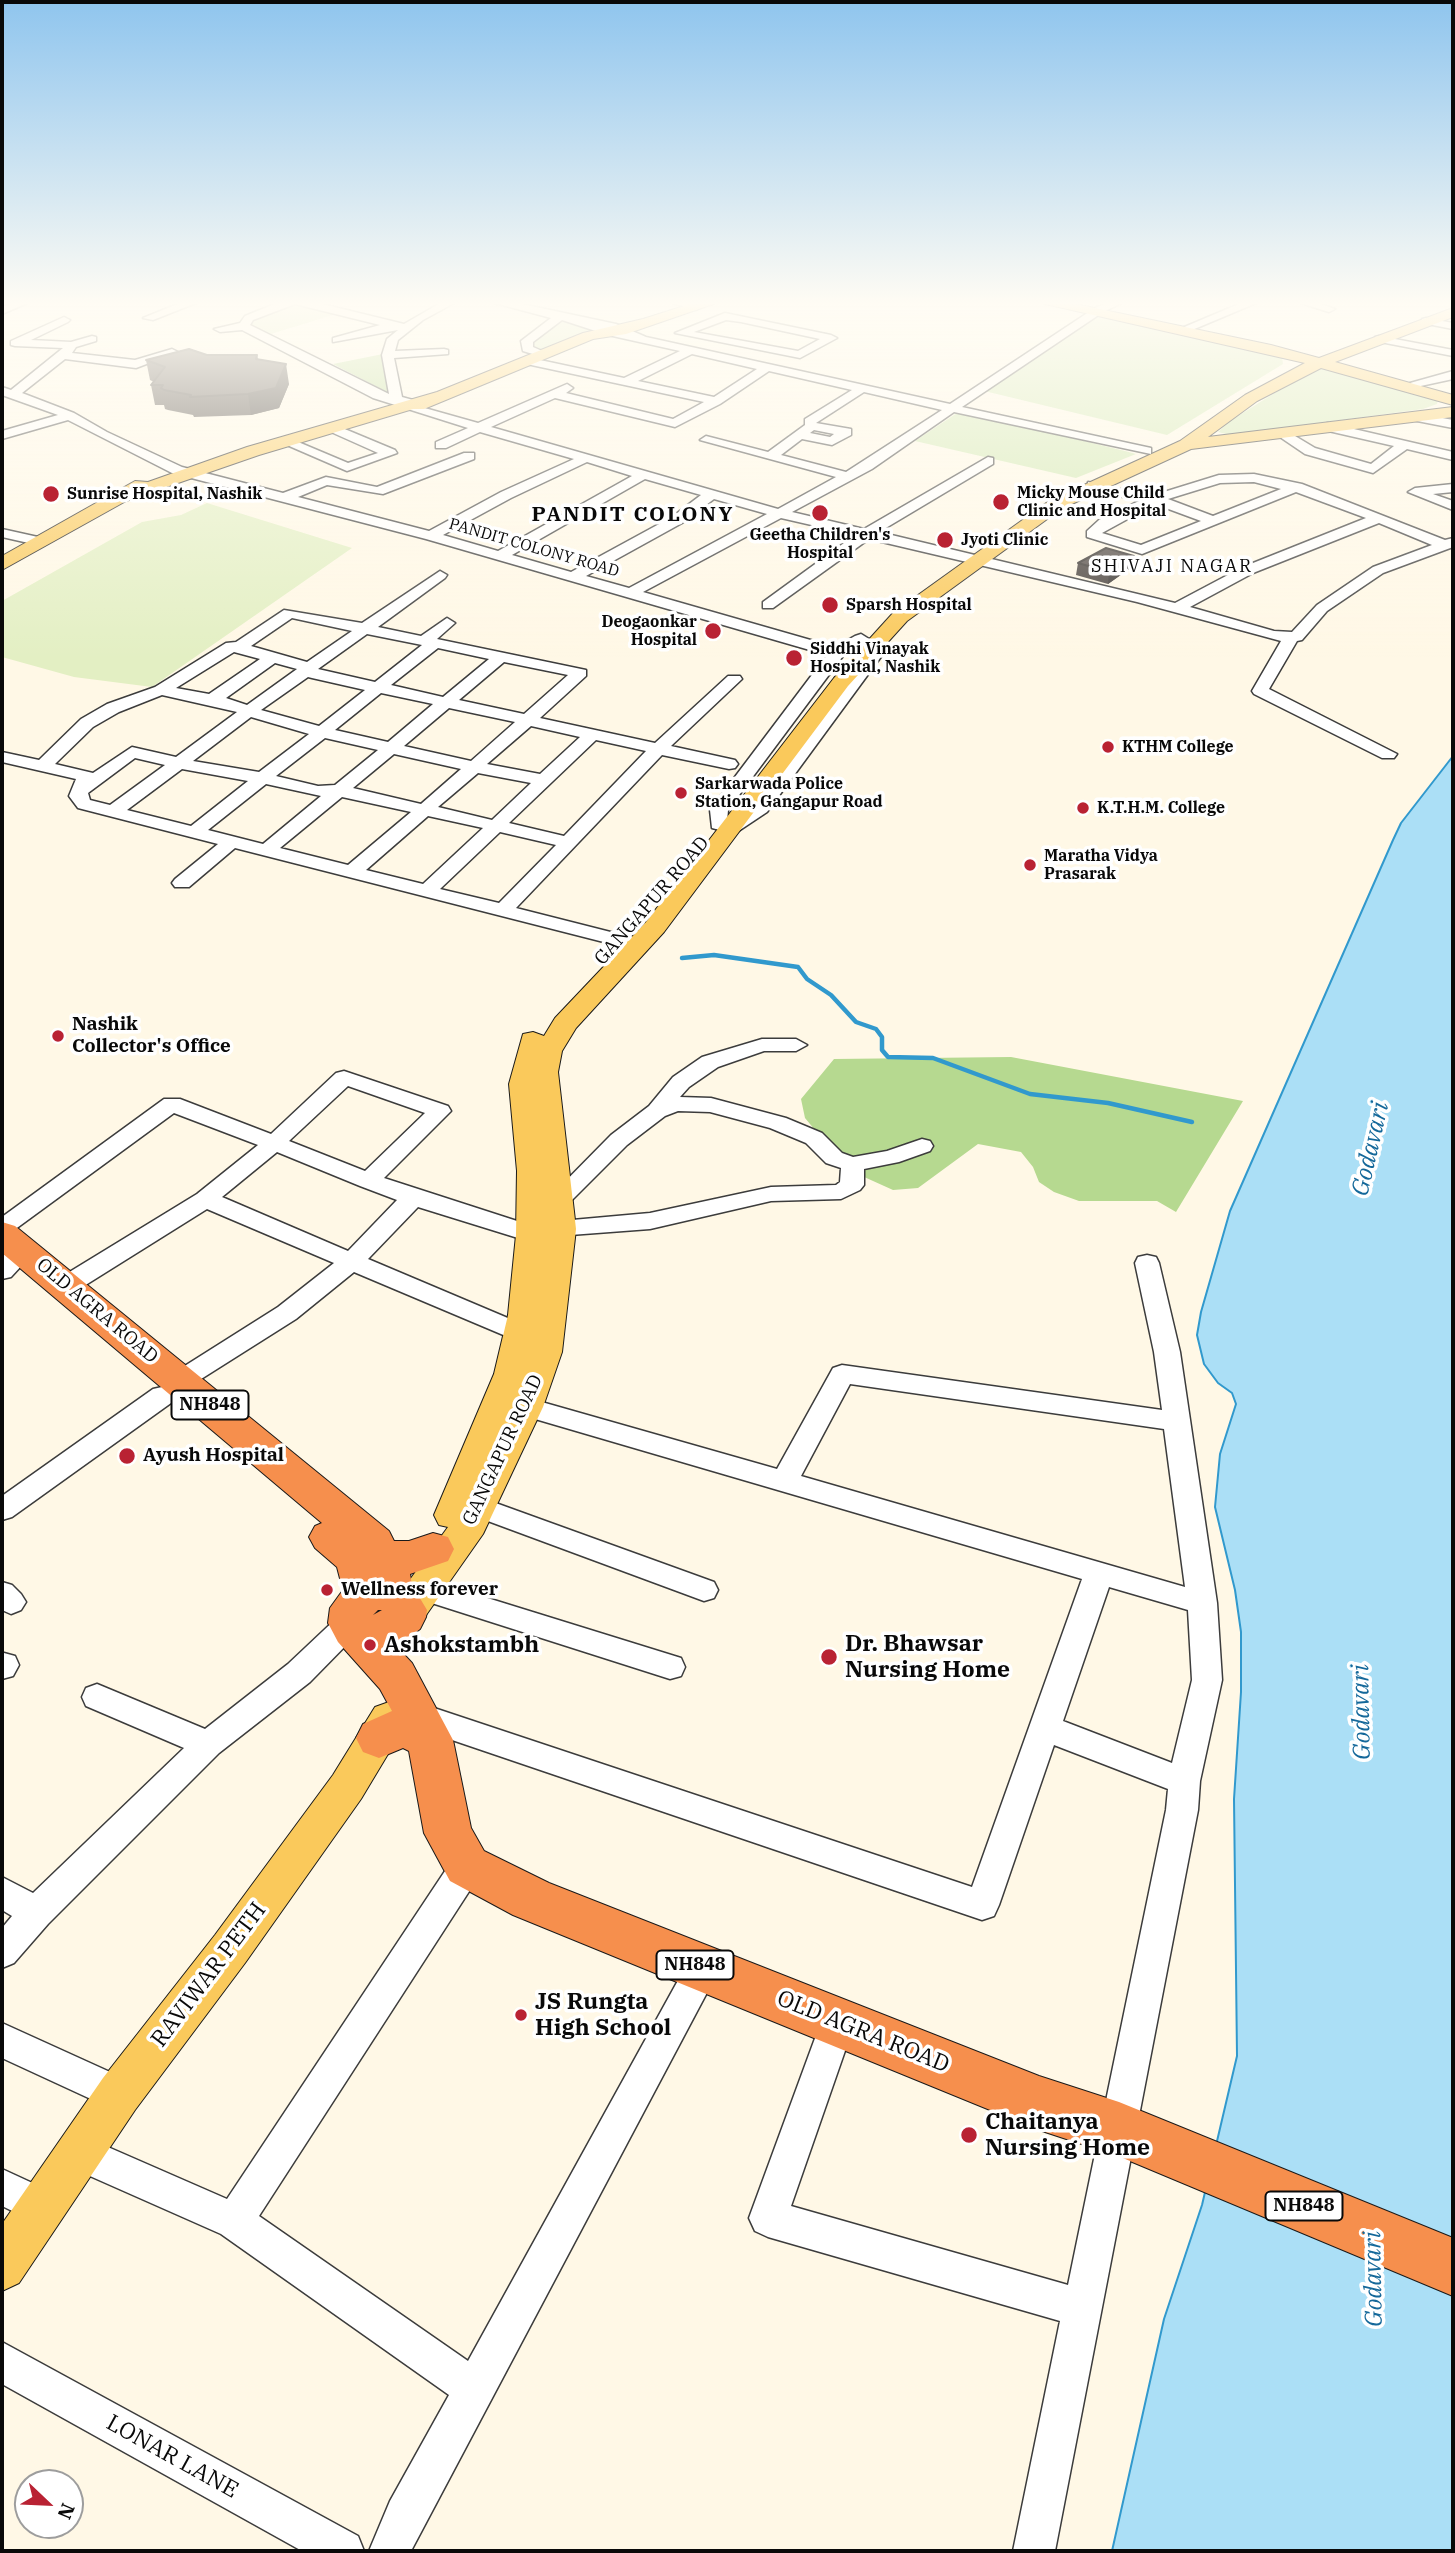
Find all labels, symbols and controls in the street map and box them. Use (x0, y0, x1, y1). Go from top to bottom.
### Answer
place label: Micky Mouse Child Clinic and Hospital (1017, 483, 1166, 521)
marker: Sunrise Hospital, Nashik (41, 484, 61, 504)
place label: Sunrise Hospital, Nashik (67, 484, 262, 504)
marker: Micky Mouse Child Clinic and Hospital (991, 492, 1011, 512)
district label: PANDIT COLONY (533, 502, 733, 528)
marker: Geetha Children's Hospital (810, 503, 830, 523)
street label: PANDIT COLONY ROAD (447, 514, 621, 582)
place label: Geetha Children's Hospital (750, 525, 890, 563)
marker: Jyoti Clinic (935, 530, 955, 550)
place label: Jyoti Clinic (961, 530, 1048, 550)
district label: SHIVAJI NAGAR (1093, 556, 1251, 578)
marker: Sparsh Hospital (820, 595, 840, 615)
place label: Sparsh Hospital (846, 595, 972, 615)
place label: Deogaonkar Hospital (601, 612, 697, 650)
marker: Deogaonkar Hospital (703, 621, 723, 641)
place label: Siddhi Vinayak Hospital, Nashik (810, 639, 940, 677)
marker: Siddhi Vinayak Hospital, Nashik (784, 648, 804, 668)
place label: KTHM College (1122, 737, 1234, 757)
marker: KTHM College (1100, 739, 1116, 755)
place label: Sarkarwada Police Station, Gangapur Road (695, 774, 883, 812)
marker: Sarkarwada Police Station, Gangapur Road (673, 785, 689, 801)
place label: K.T.H.M. College (1097, 798, 1225, 818)
marker: K.T.H.M. College (1075, 800, 1091, 816)
street label: GANGAPUR ROAD (590, 832, 714, 970)
place label: Maratha Vidya Prasarak (1044, 846, 1158, 884)
marker: Maratha Vidya Prasarak (1022, 857, 1038, 873)
place label: Nashik Collector's Office (72, 1014, 231, 1058)
marker: Nashik Collector's Office (50, 1028, 66, 1044)
water label: Godavari (1346, 1099, 1396, 1199)
street label: OLD AGRA ROAD (32, 1254, 162, 1368)
street label: GANGAPUR ROAD (458, 1371, 548, 1529)
road number: NH848 (172, 1390, 248, 1420)
place label: Ayush Hospital (143, 1445, 284, 1467)
marker: Ayush Hospital (117, 1446, 137, 1466)
place label: Wellness forever (341, 1579, 498, 1601)
marker: Wellness forever (319, 1582, 335, 1598)
place label: Dr. Bhawsar Nursing Home (845, 1630, 1010, 1684)
place label: Ashokstambh (384, 1631, 539, 1659)
marker: Ashokstambh (362, 1637, 378, 1653)
marker: Dr. Bhawsar Nursing Home (819, 1647, 839, 1667)
water label: Godavari (1347, 1664, 1377, 1760)
street label: RAVIWAR PETH (146, 1897, 272, 2053)
road number: NH848 (656, 1951, 734, 1980)
street label: OLD AGRA ROAD (773, 1985, 953, 2079)
place label: JS Rungta High School (535, 1988, 671, 2042)
marker: JS Rungta High School (513, 2007, 529, 2023)
place label: Chaitanya Nursing Home (985, 2108, 1150, 2162)
marker: Chaitanya Nursing Home (959, 2125, 979, 2145)
road number: NH848 (1266, 2192, 1342, 2220)
water label: Godavari (1359, 2231, 1389, 2327)
street label: LONAR LANE (101, 2409, 243, 2505)
north arrow (14, 2469, 84, 2539)
text: N (53, 2500, 80, 2523)

